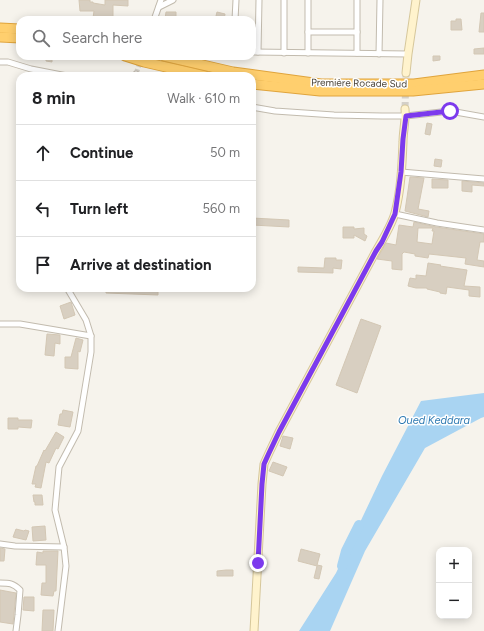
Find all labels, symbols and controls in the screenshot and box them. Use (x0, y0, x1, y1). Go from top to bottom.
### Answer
search box (16, 16, 256, 60)
icon: search (30, 27, 52, 49)
text: Search here (62, 29, 142, 47)
street label: Première Rocade Sud (311, 76, 407, 90)
text: 8 min (32, 88, 75, 108)
text: Walk · 610 m (167, 91, 240, 106)
route start (441, 102, 459, 120)
icon: ahead (32, 142, 54, 164)
text: Continue (70, 144, 133, 162)
text: 50 m (210, 145, 240, 160)
icon: left (32, 198, 54, 220)
text: Turn left (70, 200, 128, 218)
text: 560 m (203, 201, 240, 216)
icon: arrive (32, 254, 54, 276)
text: Arrive at destination (70, 256, 211, 274)
water label: Oued Keddara (398, 414, 471, 427)
map controls (436, 547, 472, 619)
button: + (436, 547, 472, 583)
route end (249, 554, 267, 572)
button: − (436, 583, 472, 619)

